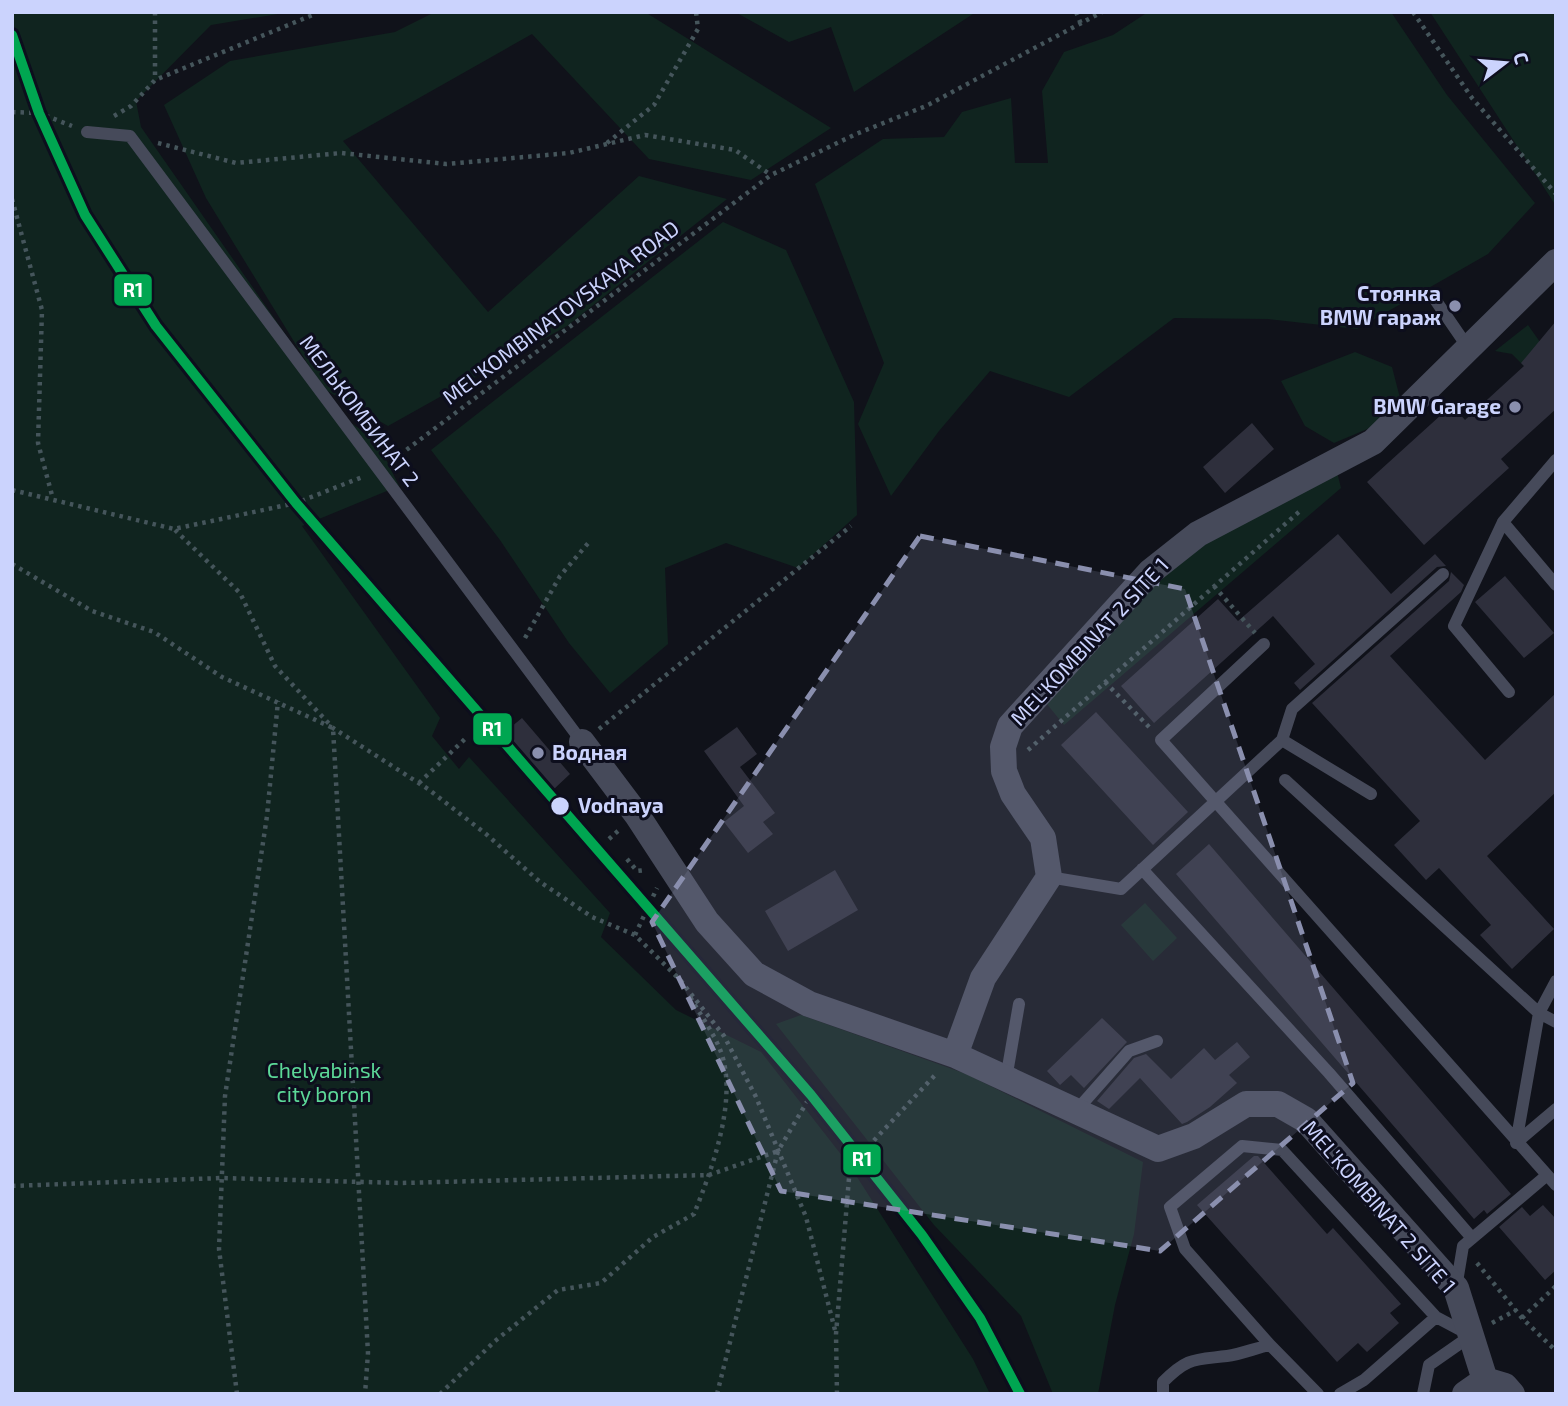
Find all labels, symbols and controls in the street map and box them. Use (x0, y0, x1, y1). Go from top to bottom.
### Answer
north arrow (1470, 28, 1540, 98)
text: С (1509, 50, 1534, 67)
street label: MEL'KOMBINATOVSKAYA ROAD (437, 215, 683, 409)
line badge: R1 (113, 273, 153, 307)
text: R1 (123, 278, 143, 301)
place label: Стоянка BMW гараж (1320, 280, 1441, 329)
marker: Стоянка BMW гараж (1447, 298, 1463, 314)
street label: МЕЛЬКОМБИНАТ 2 (295, 330, 425, 491)
place label: BMW Garage (1373, 393, 1501, 418)
marker: BMW Garage (1507, 399, 1523, 415)
street label: MEL'KOMBINAT 2 SITE 1 (1005, 552, 1173, 730)
line badge: R1 (472, 712, 513, 746)
text: R1 (482, 717, 502, 740)
place label: Водная (552, 739, 627, 764)
marker: Водная (530, 745, 546, 761)
place label: Vodnaya (578, 792, 664, 818)
marker: Vodnaya (549, 795, 571, 817)
park label: Chelyabinsk city boron (267, 1057, 382, 1106)
street label: MEL'KOMBINAT 2 SITE 1 (1298, 1115, 1462, 1297)
line badge: R1 (842, 1143, 882, 1176)
text: R1 (852, 1147, 872, 1170)

